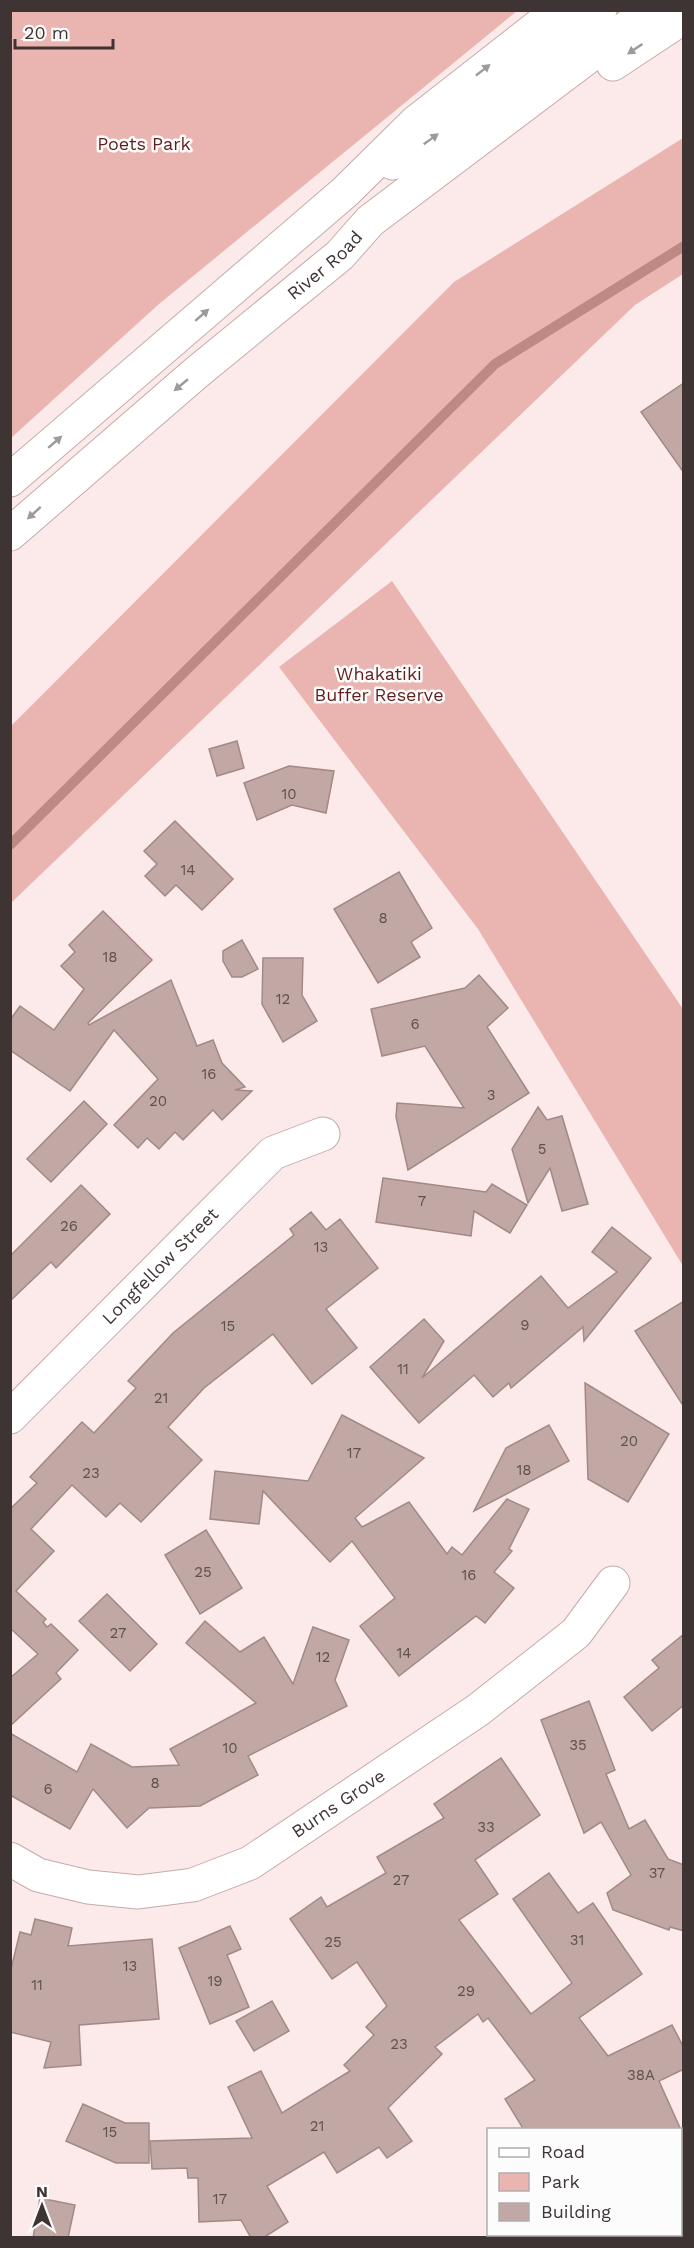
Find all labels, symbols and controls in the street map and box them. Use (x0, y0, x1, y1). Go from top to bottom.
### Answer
scale bar (15, 12, 112, 50)
text: 20 m (24, 22, 69, 43)
one-way arrow (627, 44, 643, 55)
one-way arrow (475, 63, 491, 76)
park label: Poets Park (97, 133, 191, 154)
one-way arrow (423, 134, 438, 146)
street label: River Road (283, 226, 366, 304)
one-way arrow (194, 308, 210, 321)
one-way arrow (174, 378, 189, 391)
one-way arrow (47, 436, 62, 449)
one-way arrow (26, 506, 41, 520)
park label: Whakatiki Buffer Reserve (314, 663, 444, 705)
house number: 10 (281, 785, 297, 803)
house number: 14 (180, 861, 196, 879)
house number: 8 (378, 909, 388, 927)
house number: 18 (102, 948, 118, 966)
house number: 12 (276, 990, 290, 1008)
house number: 6 (410, 1015, 420, 1033)
house number: 16 (202, 1065, 216, 1083)
house number: 3 (487, 1086, 495, 1104)
house number: 20 (149, 1092, 167, 1110)
house number: 5 (538, 1140, 546, 1158)
house number: 7 (418, 1192, 426, 1210)
street label: Longfellow Street (98, 1203, 223, 1328)
house number: 26 (60, 1217, 78, 1235)
house number: 13 (314, 1238, 328, 1256)
house number: 9 (520, 1316, 530, 1334)
house number: 15 (221, 1317, 235, 1335)
house number: 11 (397, 1360, 409, 1378)
house number: 21 (154, 1389, 168, 1407)
house number: 20 (620, 1432, 638, 1450)
house number: 17 (347, 1444, 361, 1462)
house number: 18 (516, 1461, 532, 1479)
house number: 23 (82, 1464, 100, 1482)
house number: 25 (194, 1563, 212, 1581)
house number: 16 (462, 1566, 476, 1584)
house number: 27 (110, 1624, 126, 1642)
house number: 14 (396, 1644, 412, 1662)
house number: 12 (316, 1648, 330, 1666)
house number: 35 (569, 1736, 587, 1754)
house number: 10 (222, 1739, 238, 1757)
street label: Burns Grove (288, 1764, 389, 1842)
house number: 8 (150, 1774, 160, 1792)
house number: 6 (43, 1780, 53, 1798)
house number: 33 (477, 1818, 495, 1836)
house number: 37 (649, 1864, 665, 1882)
house number: 27 (393, 1871, 409, 1889)
house number: 31 (570, 1931, 584, 1949)
house number: 25 (324, 1933, 342, 1951)
house number: 13 (123, 1957, 137, 1975)
house number: 19 (207, 1972, 223, 1990)
house number: 11 (31, 1976, 43, 1994)
house number: 29 (457, 1982, 475, 2000)
house number: 23 (390, 2035, 408, 2053)
house number: 38A (627, 2066, 655, 2084)
house number: 21 (310, 2117, 324, 2135)
house number: 15 (103, 2123, 117, 2141)
legend (487, 2128, 682, 2236)
text: Road (541, 2141, 585, 2162)
text: Park (541, 2171, 580, 2192)
north arrow (12, 2176, 72, 2236)
text: N (36, 2182, 48, 2201)
house number: 17 (213, 2190, 227, 2208)
text: Building (541, 2201, 611, 2222)

